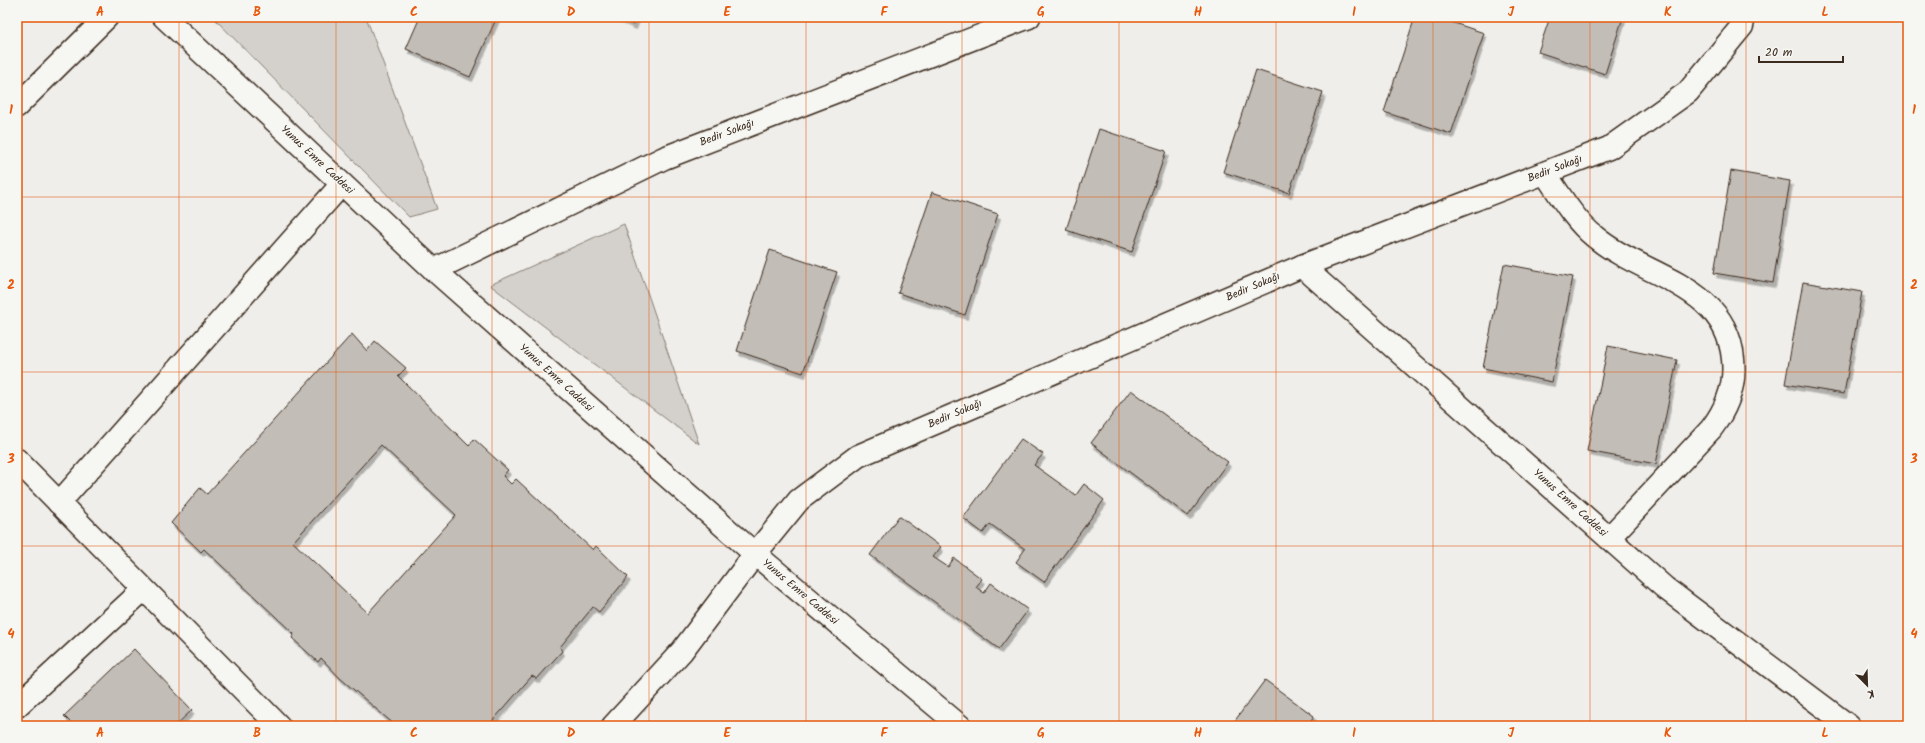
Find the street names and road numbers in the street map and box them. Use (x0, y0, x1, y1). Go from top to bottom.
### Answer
street label: Bedir Sokağı (697, 114, 757, 152)
street label: Yunus Emre Caddesi (276, 121, 358, 199)
street label: Bedir Sokağı (1525, 150, 1585, 188)
street label: Bedir Sokağı (1223, 267, 1283, 306)
street label: Yunus Emre Caddesi (515, 340, 598, 417)
street label: Bedir Sokağı (925, 394, 985, 433)
street label: Yunus Emre Caddesi (1529, 465, 1612, 542)
street label: Yunus Emre Caddesi (758, 555, 842, 630)

